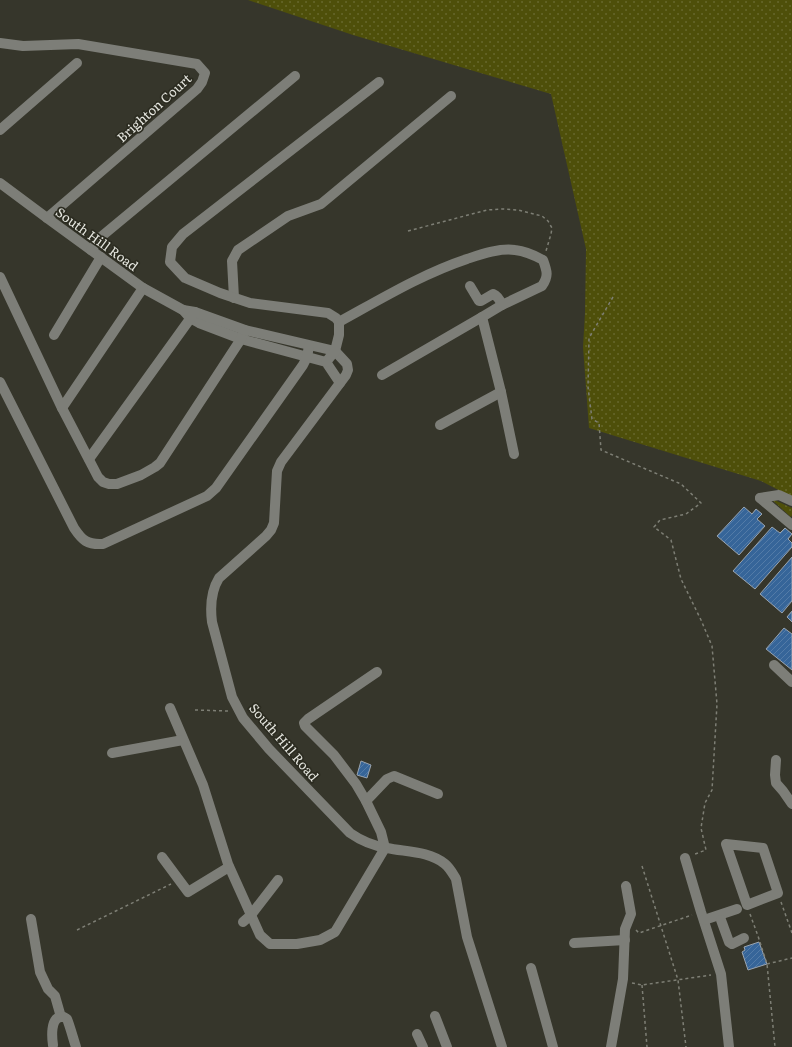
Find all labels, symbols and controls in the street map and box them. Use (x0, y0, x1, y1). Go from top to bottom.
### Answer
street label: Brighton Court (112, 68, 196, 146)
street label: South Hill Road (52, 202, 142, 275)
street label: South Hill Road (245, 699, 324, 785)

